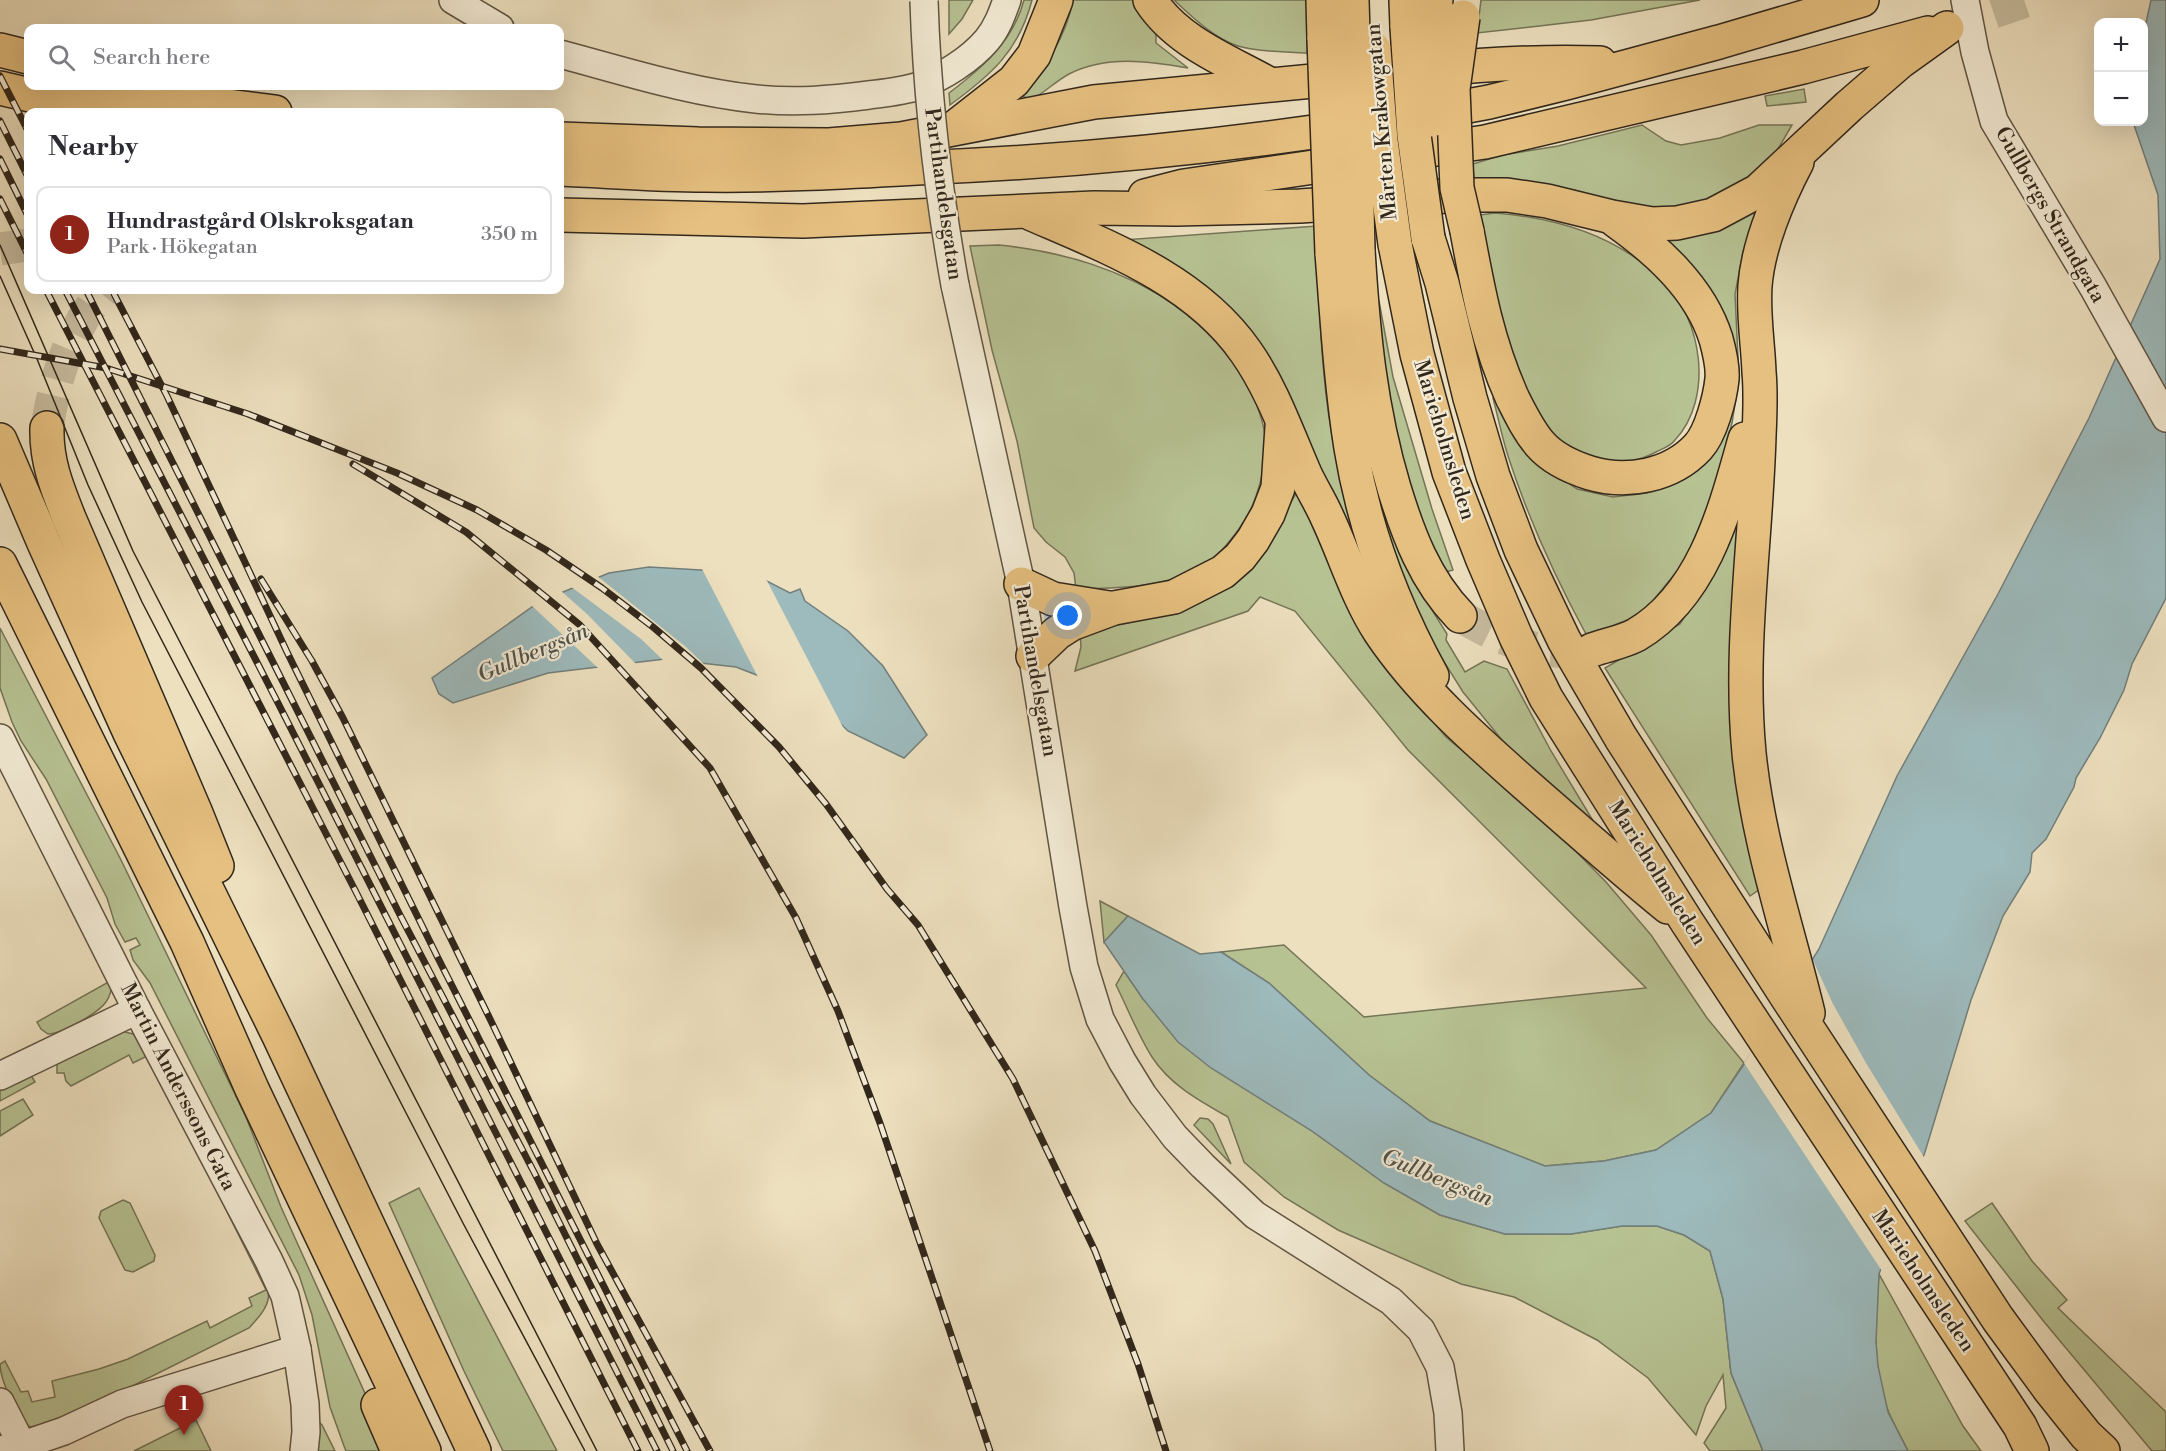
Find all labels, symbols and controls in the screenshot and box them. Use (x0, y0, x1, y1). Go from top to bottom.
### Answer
map controls (2094, 18, 2148, 126)
button: + (2094, 18, 2148, 72)
street label: Mårten Krakowgatan (1360, 22, 1404, 221)
search box (24, 24, 564, 90)
icon: search (45, 41, 78, 74)
text: Search here (93, 44, 210, 71)
button: − (2094, 72, 2148, 126)
street label: Partihandelsgatan (918, 106, 968, 282)
street label: Gullbergs Strandgata (1989, 122, 2111, 308)
text: Nearby (48, 131, 138, 163)
text: Hundrastgård Olskroksgatan (107, 208, 414, 235)
text: 1 (65, 222, 74, 247)
text: 350 m (481, 222, 538, 247)
text: Park · Hökegatan (107, 235, 258, 260)
street label: Marieholmsleden (1407, 357, 1481, 524)
street label: Partihandelsgatan (1007, 583, 1063, 759)
your location (1053, 601, 1082, 630)
water label: Gullbergsån (473, 617, 593, 688)
street label: Marieholmsleden (1602, 796, 1712, 951)
street label: Martin Anderssons Gata (114, 979, 242, 1195)
water label: Gullbergsån (1377, 1143, 1497, 1213)
street label: Marieholmsleden (1866, 1205, 1981, 1358)
pin: 1 (164, 1386, 204, 1435)

